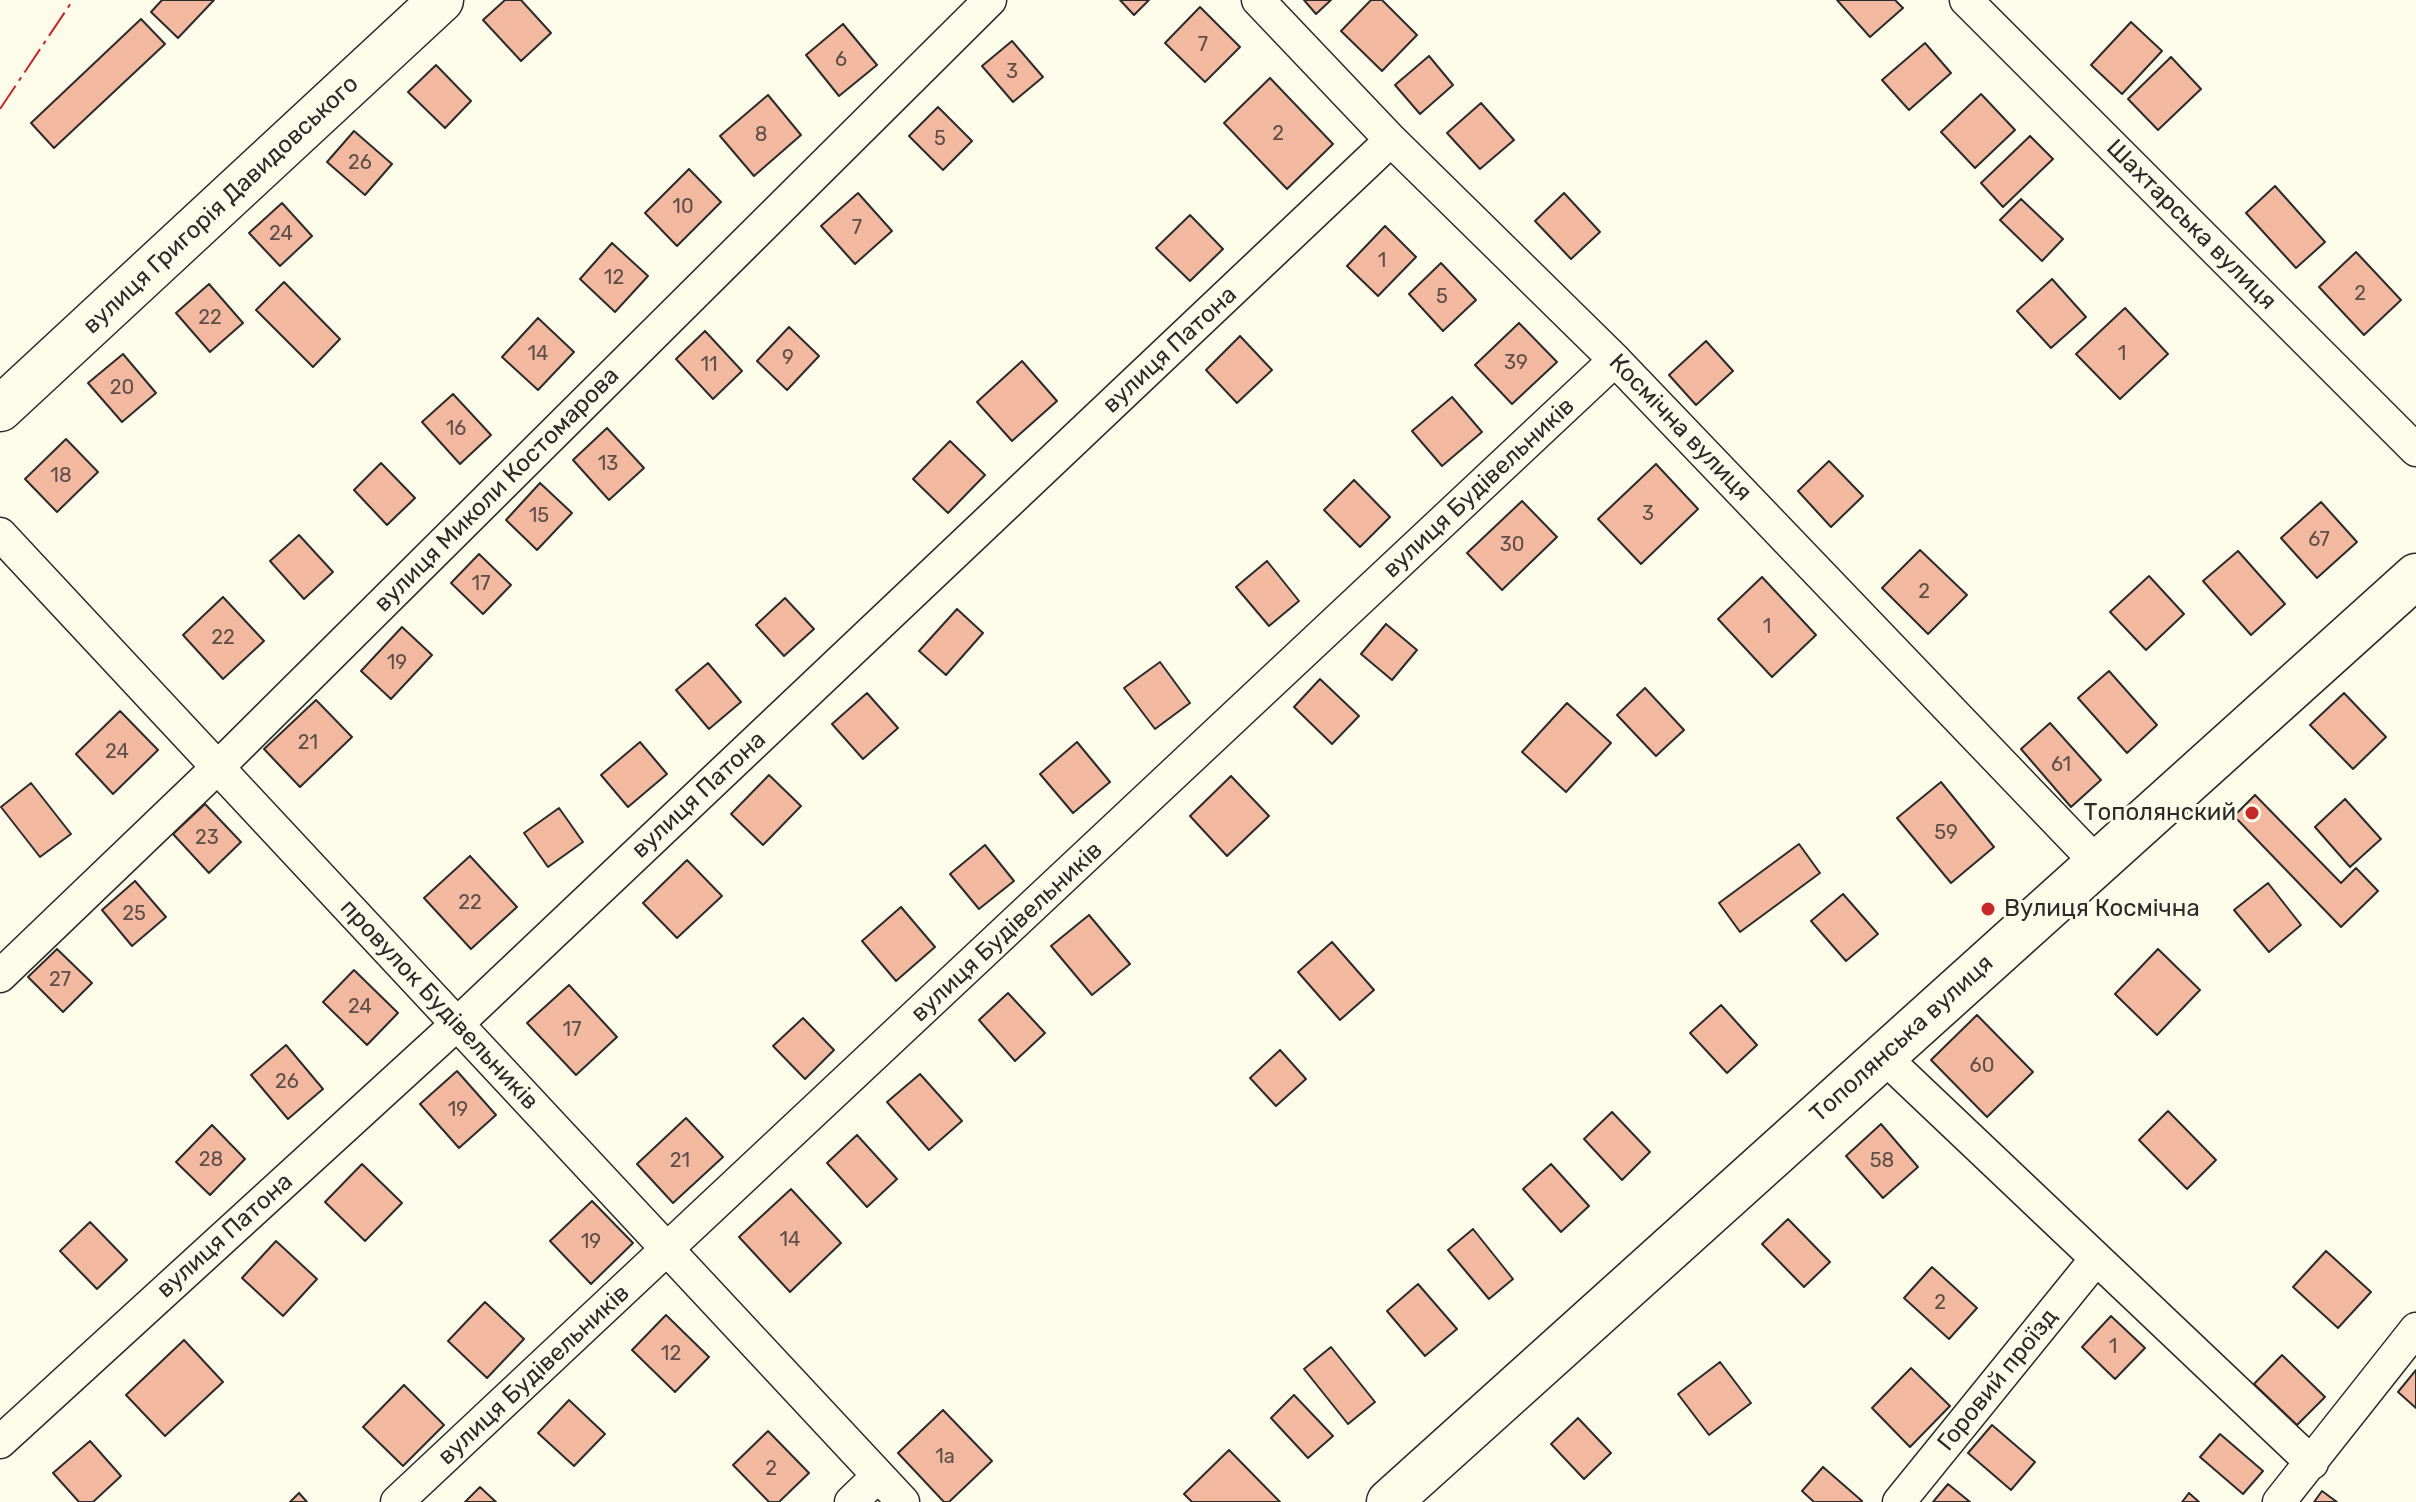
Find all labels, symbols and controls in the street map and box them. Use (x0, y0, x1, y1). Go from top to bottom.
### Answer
house number: 7 (1198, 33, 1208, 57)
house number: 6 (835, 48, 847, 72)
house number: 3 (1006, 60, 1018, 84)
street label: вулиця Григорія Давидовського (77, 70, 365, 340)
house number: 2 (1272, 122, 1284, 146)
house number: 8 (755, 123, 767, 147)
house number: 5 (934, 127, 946, 151)
street label: Шахтарська вулиця (2100, 134, 2282, 316)
house number: 26 (348, 151, 372, 175)
house number: 10 (672, 195, 694, 219)
house number: 7 (852, 216, 862, 240)
house number: 24 (269, 222, 293, 246)
house number: 1 (1378, 249, 1386, 273)
house number: 12 (604, 266, 624, 290)
street label: вулиця Патона (1097, 281, 1243, 419)
house number: 2 (2354, 282, 2366, 306)
house number: 5 (1436, 285, 1448, 309)
house number: 22 (198, 306, 222, 330)
house number: 14 (528, 342, 548, 366)
house number: 1 (2118, 342, 2126, 366)
house number: 9 (782, 346, 794, 370)
street label: Космічна вулиця (1603, 349, 1757, 507)
house number: 39 (1504, 351, 1528, 375)
house number: 11 (700, 353, 718, 377)
street label: вулиця Миколи Костомарова (369, 362, 625, 618)
house number: 20 (110, 376, 134, 400)
street label: вулиця Будівельників (1377, 392, 1581, 584)
house number: 16 (446, 417, 466, 441)
house number: 13 (598, 452, 618, 476)
house number: 18 (50, 464, 72, 488)
house number: 3 (1642, 502, 1654, 526)
house number: 15 (529, 504, 549, 528)
house number: 67 (2308, 528, 2330, 552)
house number: 30 (1500, 533, 1524, 557)
house number: 17 (472, 572, 490, 596)
house number: 2 (1918, 580, 1930, 604)
house number: 1 (1763, 615, 1771, 639)
house number: 22 (211, 626, 235, 650)
house number: 19 (387, 651, 407, 675)
street label: вулиця Патона (626, 726, 772, 864)
house number: 21 (298, 731, 318, 755)
house number: 24 (105, 740, 129, 764)
house number: 61 (2051, 753, 2071, 777)
place label: Тополянский (2084, 799, 2236, 827)
marker: Тополянский (2243, 804, 2261, 822)
house number: 59 (1934, 821, 1958, 845)
house number: 23 (195, 826, 219, 850)
street label: вулиця Будівельників (905, 836, 1109, 1028)
house number: 22 (458, 891, 482, 915)
street label: провулок Будівельників (334, 894, 544, 1116)
place label: Вулиця Космічна (2004, 895, 2200, 923)
marker: Вулиця Космічна (1979, 900, 1997, 918)
house number: 25 (122, 902, 146, 926)
street label: Тополянська вулиця (1804, 949, 2000, 1129)
house number: 27 (49, 968, 71, 992)
house number: 24 (348, 995, 372, 1019)
house number: 17 (563, 1018, 581, 1042)
house number: 60 (1970, 1054, 1994, 1078)
house number: 26 (275, 1070, 299, 1094)
house number: 19 (448, 1098, 468, 1122)
house number: 28 (199, 1148, 223, 1172)
house number: 21 (670, 1149, 690, 1173)
house number: 58 (1870, 1149, 1894, 1173)
street label: вулиця Патона (151, 1168, 299, 1304)
house number: 14 (780, 1228, 800, 1252)
house number: 19 (581, 1230, 601, 1254)
street label: вулиця Будівельників (432, 1279, 636, 1471)
house number: 2 (1934, 1291, 1946, 1315)
street label: Горовий проїзд (1932, 1303, 2064, 1457)
house number: 1 (2109, 1335, 2117, 1359)
house number: 12 (661, 1342, 681, 1366)
house number: 1а (935, 1445, 955, 1469)
house number: 2 (765, 1457, 777, 1481)

